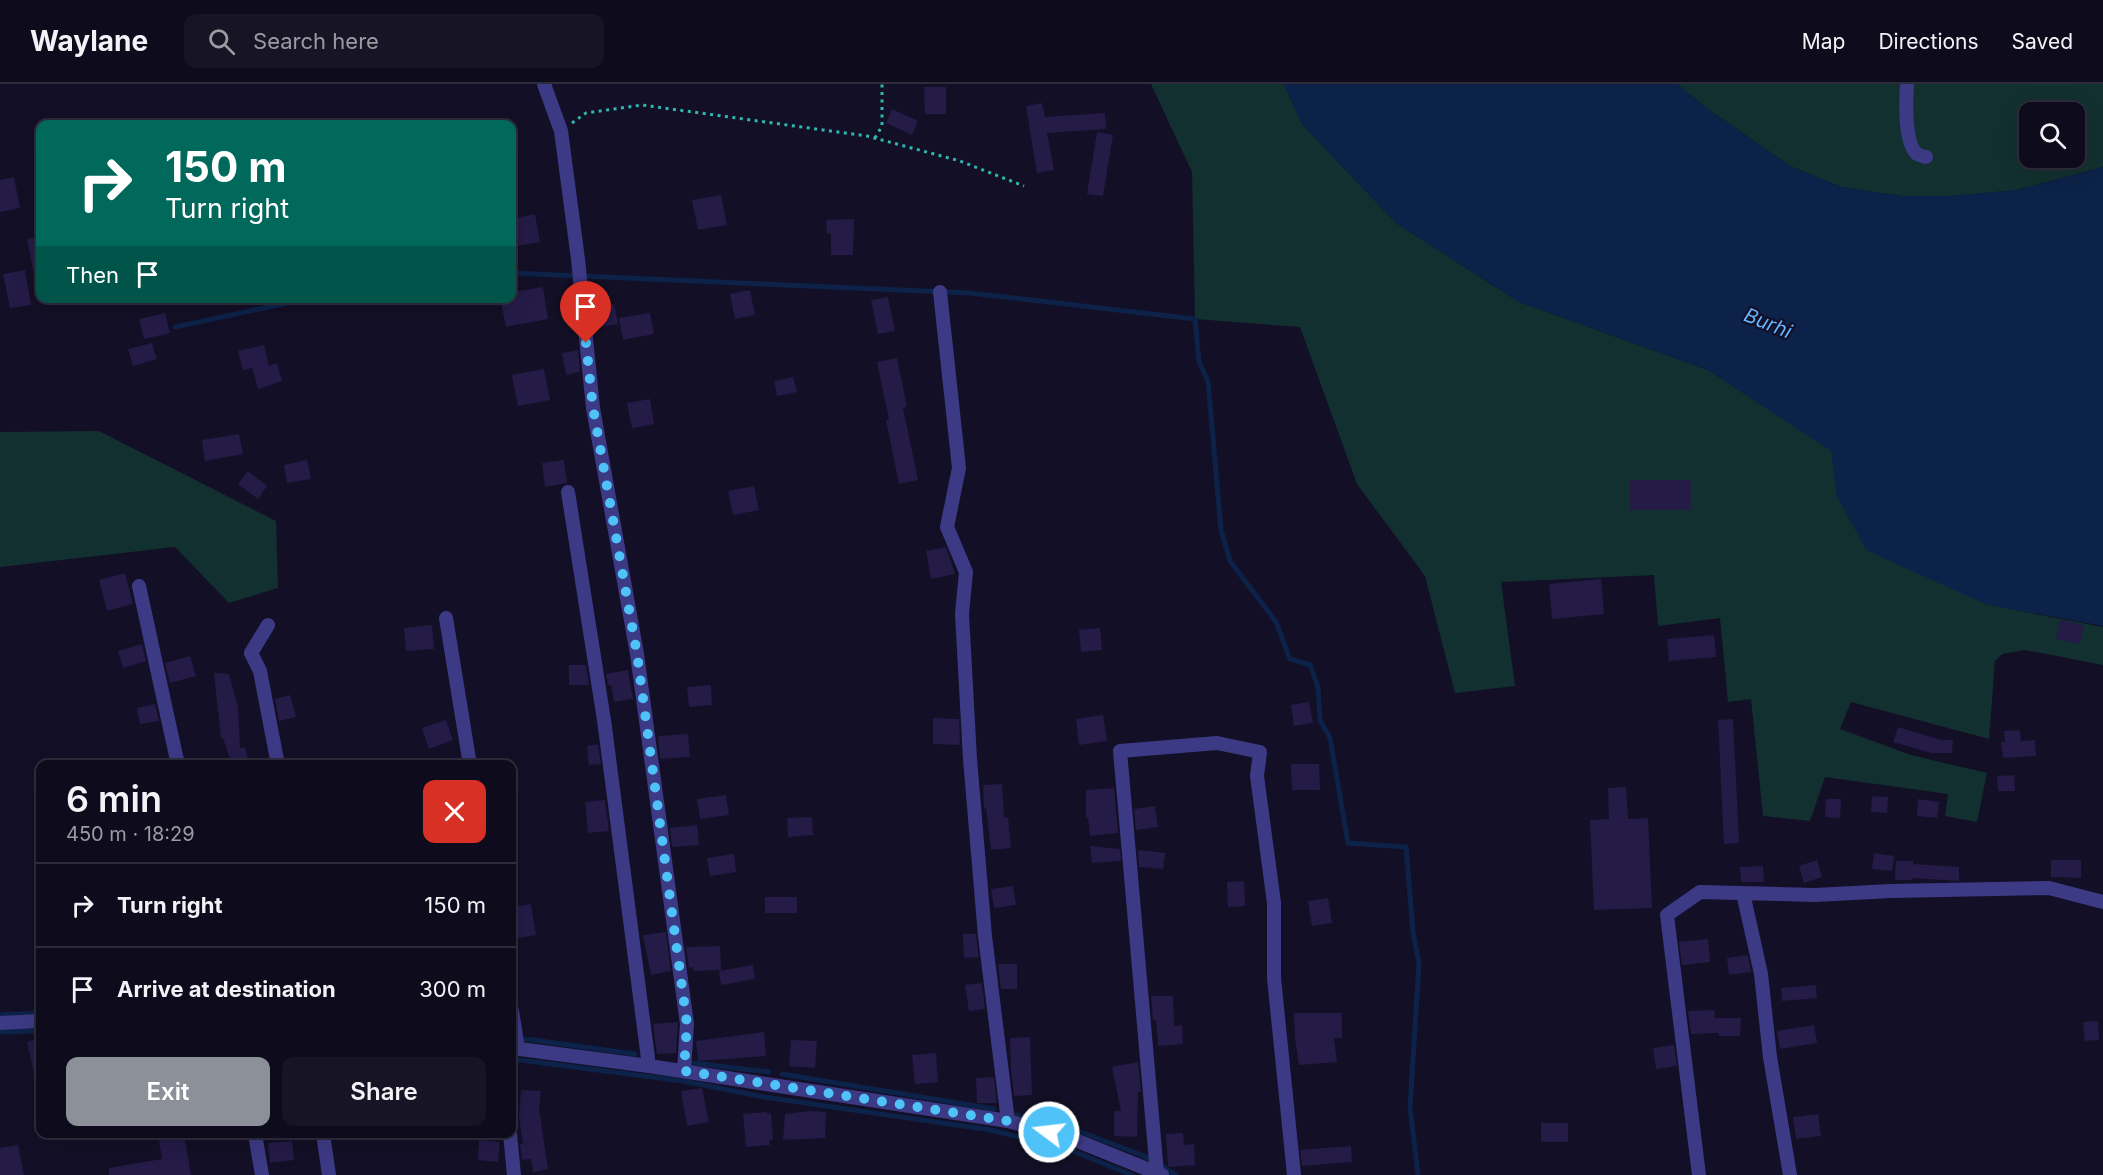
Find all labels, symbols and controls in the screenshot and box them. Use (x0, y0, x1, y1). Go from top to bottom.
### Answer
search box (184, 14, 604, 68)
text: Waylane (30, 24, 148, 58)
icon: search (205, 25, 238, 58)
text: Search here (253, 28, 379, 54)
text: Map (1802, 29, 1845, 54)
text: Directions (1878, 29, 1979, 54)
text: Saved (2012, 29, 2073, 54)
map controls (2019, 102, 2085, 168)
button: search (2019, 102, 2085, 168)
text: 150 m (165, 141, 287, 192)
icon: right (66, 144, 144, 222)
text: Turn right (165, 192, 289, 225)
icon: arrive (131, 258, 164, 291)
text: Then (66, 262, 119, 288)
pin (560, 281, 611, 343)
icon: arrive (569, 290, 602, 323)
water label: Burhi (1741, 303, 1796, 344)
text: 6 min (66, 777, 162, 821)
button: close (423, 780, 486, 843)
text: 450 m · 18:29 (66, 822, 195, 846)
icon: right (66, 889, 99, 922)
text: Turn right (117, 892, 223, 918)
text: 150 m (424, 892, 486, 918)
icon: arrive (66, 973, 99, 1006)
text: Arrive at destination (117, 976, 336, 1002)
text: 300 m (419, 976, 486, 1002)
button: Exit (66, 1057, 270, 1126)
button: Share (282, 1057, 486, 1126)
position arrow (1017, 1100, 1081, 1164)

